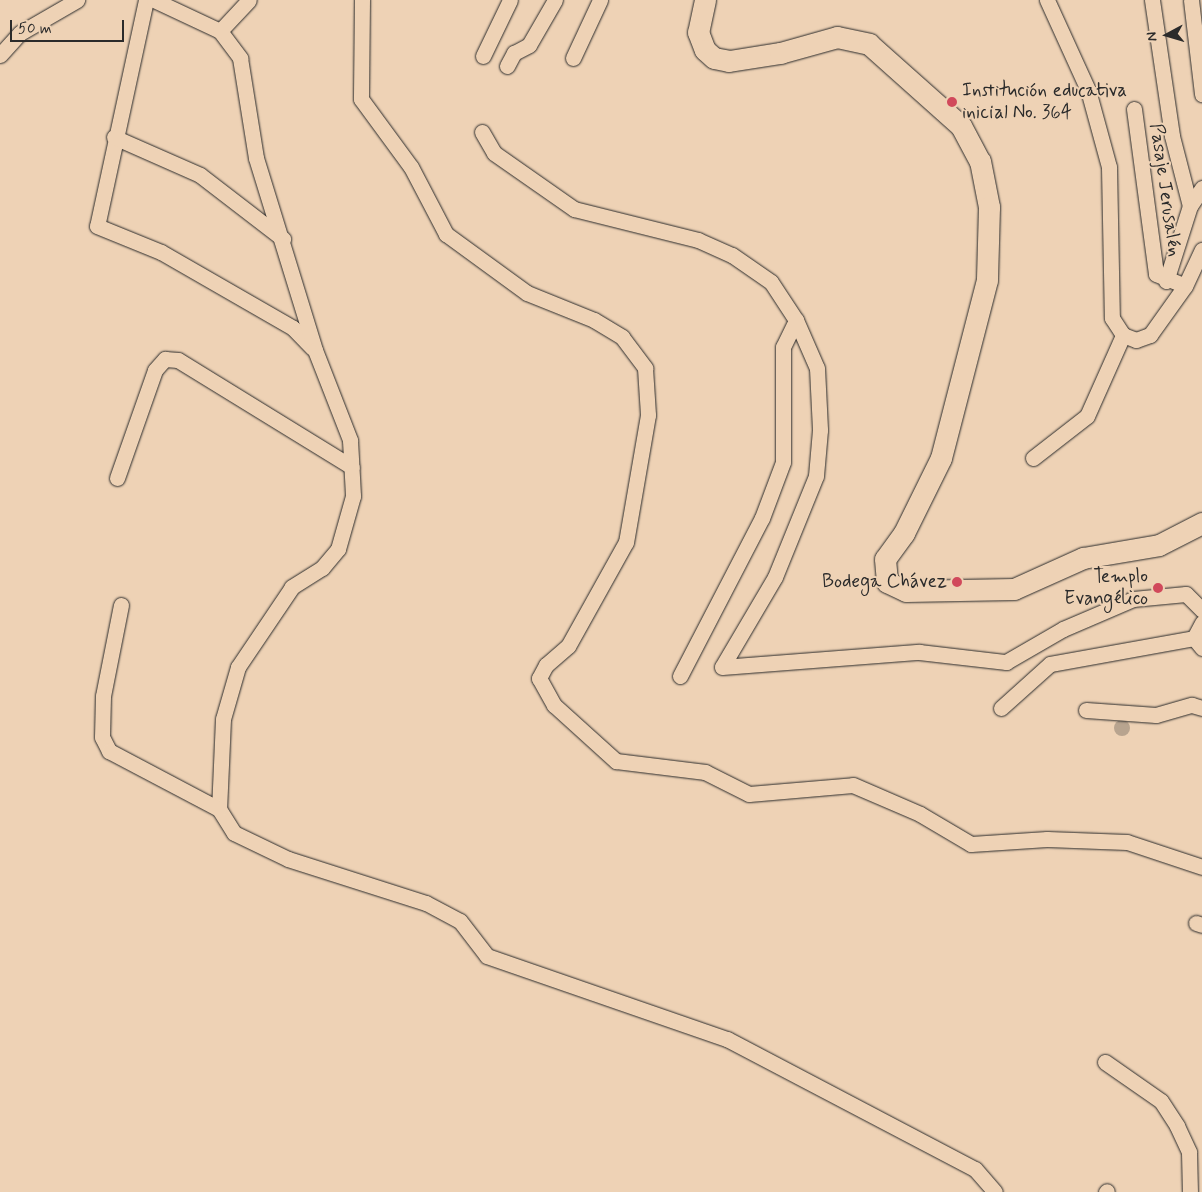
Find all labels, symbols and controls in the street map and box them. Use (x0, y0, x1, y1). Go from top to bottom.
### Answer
scale bar (12, 10, 126, 42)
north arrow (1142, 10, 1192, 60)
text: 50 m (18, 19, 52, 39)
text: N (1143, 31, 1162, 42)
place label: Institución educativa inicial No. 364 (962, 80, 1127, 124)
marker: Institución educativa inicial No. 364 (946, 96, 958, 108)
street label: Pasaje Jerusalén (1144, 122, 1186, 258)
place label: Templo Evangélico (1064, 566, 1148, 610)
place label: Bodega Chávez (822, 571, 947, 593)
marker: Bodega Chávez (951, 576, 963, 588)
marker: Templo Evangélico (1152, 582, 1164, 594)

